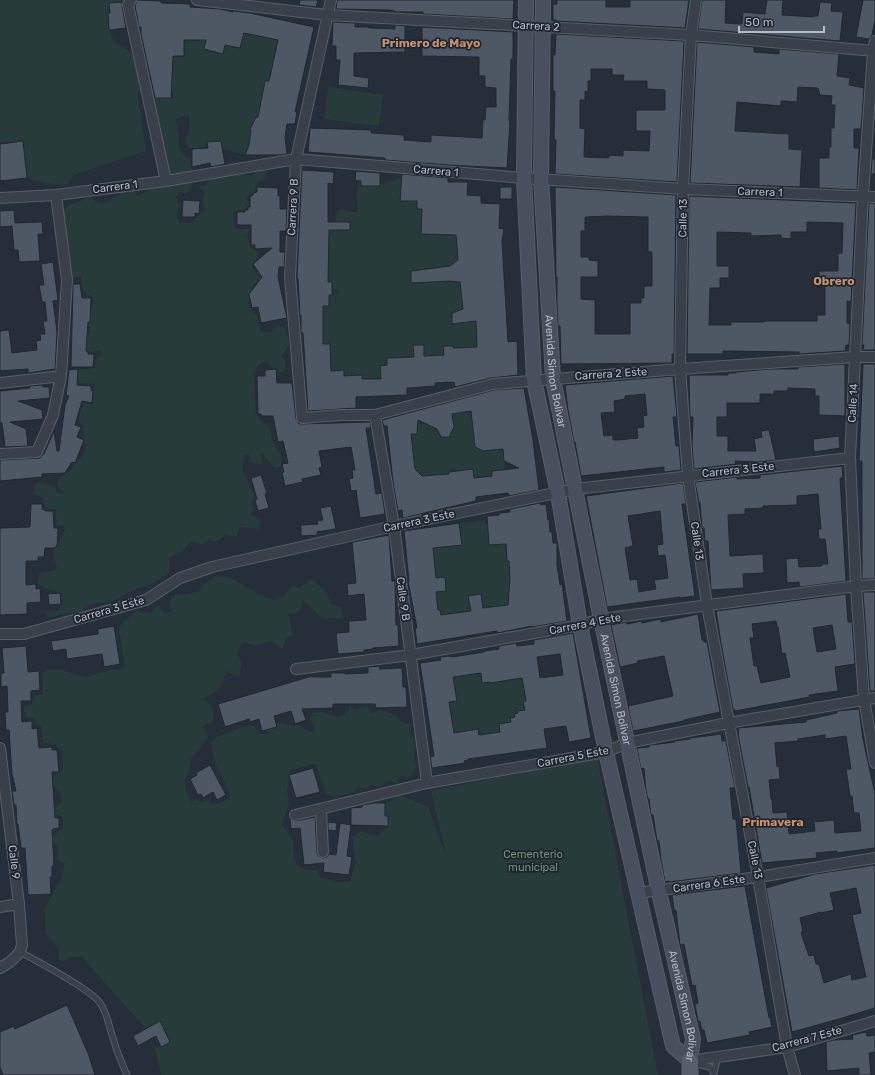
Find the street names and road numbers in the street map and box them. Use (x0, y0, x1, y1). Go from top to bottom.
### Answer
street label: Carrera 2 (512, 18, 560, 34)
street label: Carrera 1 (413, 163, 459, 179)
street label: Carrera 1 (92, 178, 138, 196)
street label: Carrera 9 B (285, 178, 301, 236)
street label: Carrera 1 (737, 185, 783, 199)
street label: Calle 13 (676, 198, 690, 238)
street label: Avenida Simon Bolivar (543, 314, 569, 430)
street label: Carrera 2 Este (574, 365, 648, 383)
street label: Calle 14 (845, 383, 861, 423)
street label: Carrera 3 Este (701, 460, 775, 480)
street label: Carrera 3 Este (382, 507, 456, 535)
street label: Calle 13 (688, 521, 706, 562)
street label: Calle 9 B (393, 576, 413, 622)
street label: Carrera 3 Este (72, 594, 146, 626)
street label: Carrera 4 Este (548, 611, 622, 637)
street label: Avenida Simon Bolivar (598, 632, 634, 747)
street label: Carrera 5 Este (536, 744, 610, 770)
street label: Calle 13 (745, 840, 765, 881)
street label: Calle 9 (5, 844, 23, 880)
street label: Carrera 6 Este (672, 873, 746, 895)
street label: Avenida Simon Bolivar (666, 949, 700, 1063)
street label: Carrera 7 Este (771, 1023, 843, 1055)

